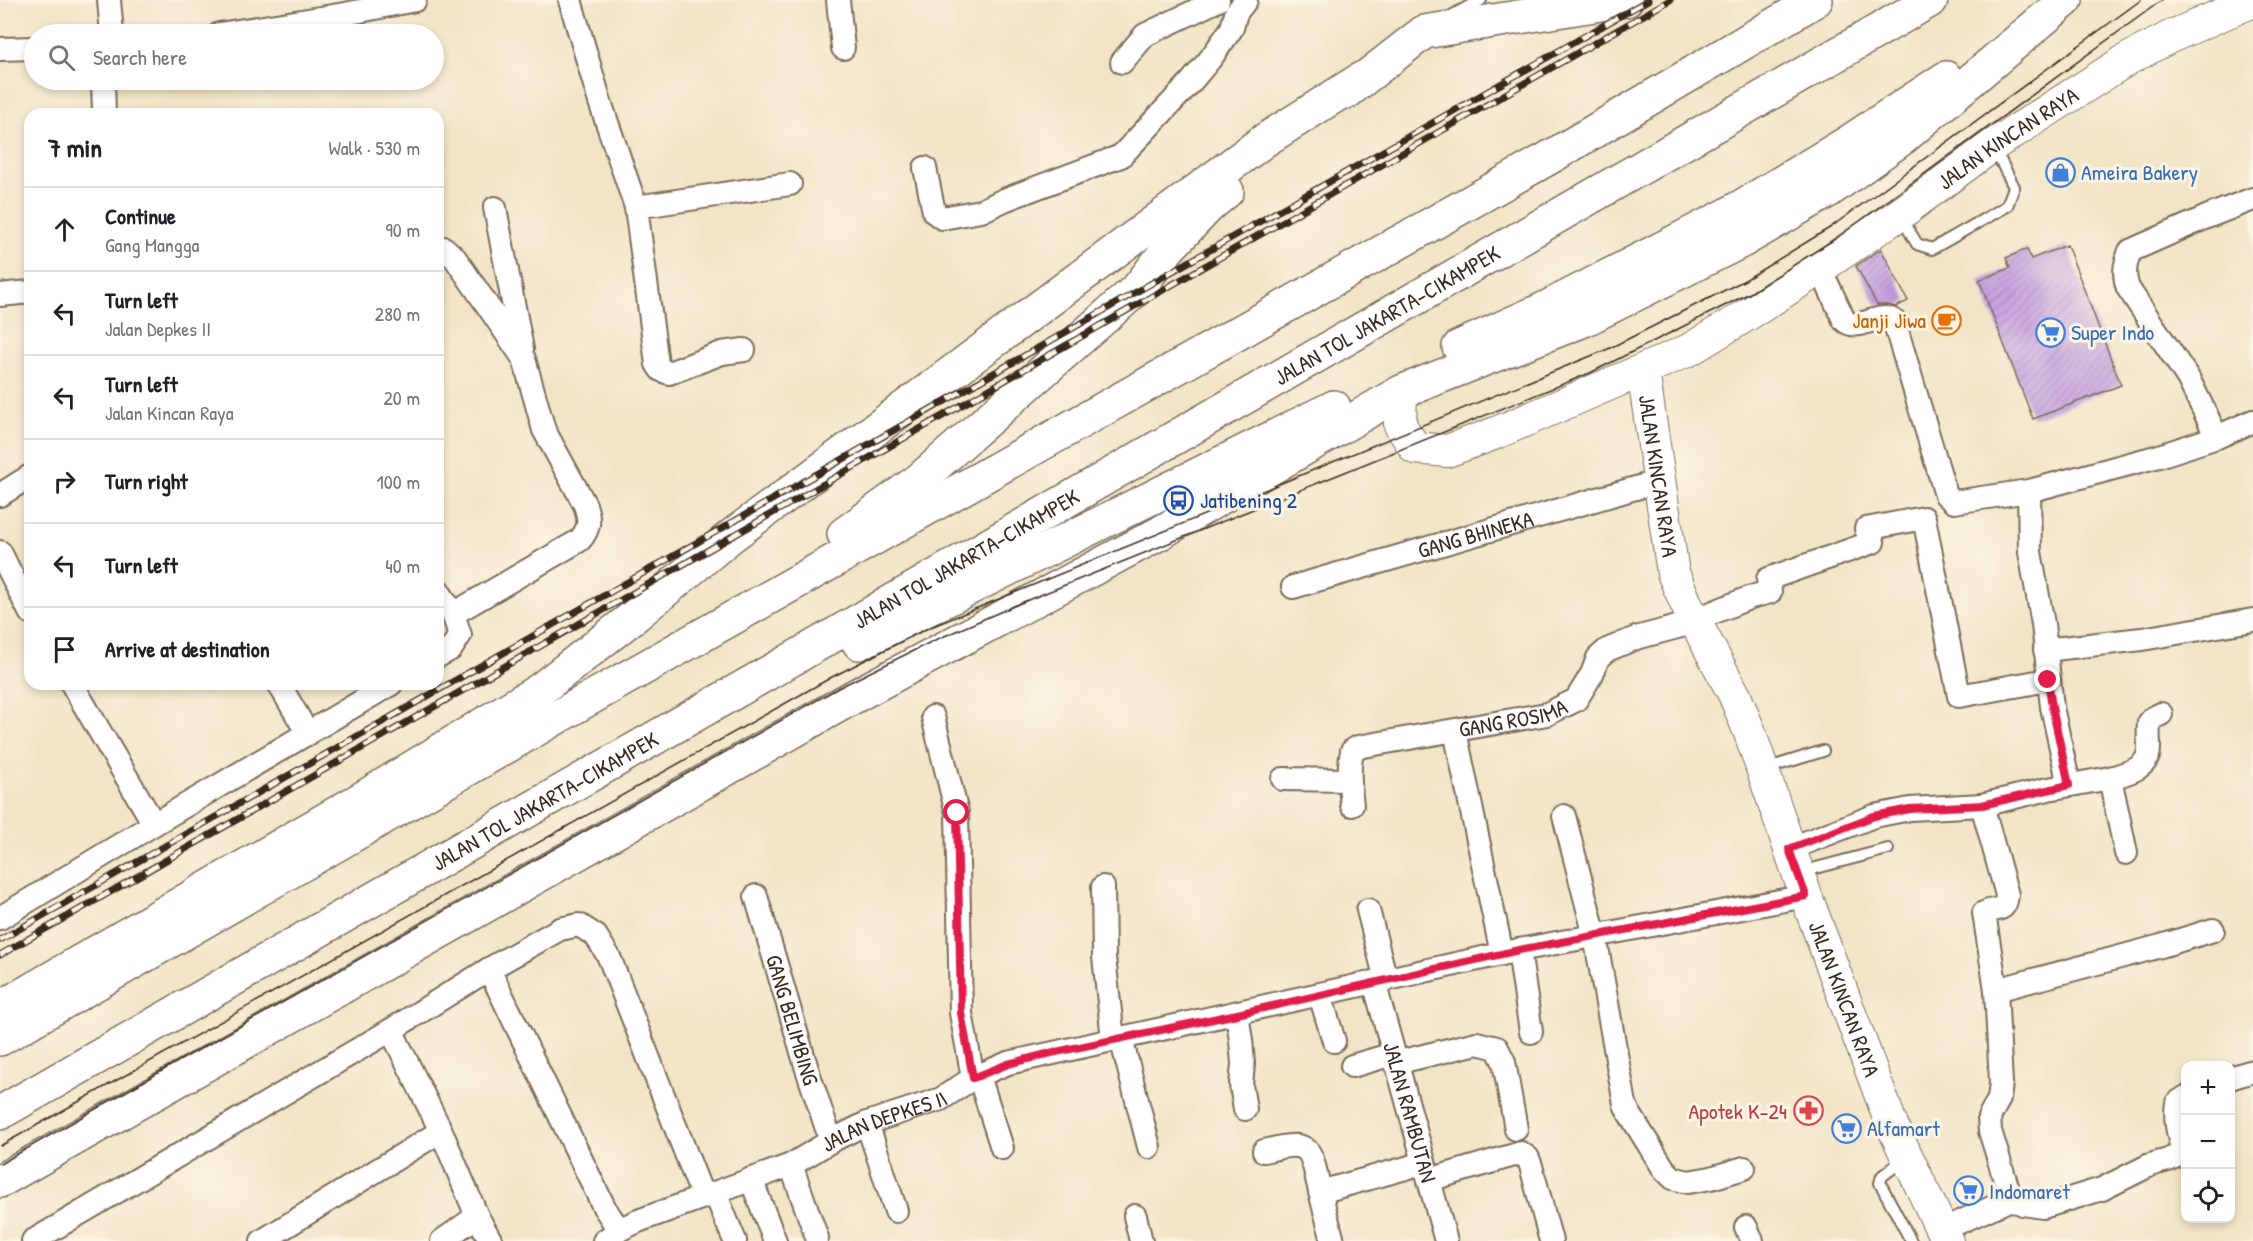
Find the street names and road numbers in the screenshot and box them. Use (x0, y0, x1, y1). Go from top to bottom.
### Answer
street label: JALAN KINCAN RAYA (1931, 80, 2084, 196)
street label: JALAN TOL JAKARTA–CIKAMPEK (1268, 238, 1506, 392)
street label: JALAN KINCAN RAYA (1632, 393, 1685, 559)
street label: JALAN TOL JAKARTA–CIKAMPEK (848, 481, 1085, 636)
street label: GANG BHINEKA (1414, 503, 1537, 565)
street label: GANG ROSIMA (1456, 691, 1572, 744)
street label: JALAN TOL JAKARTA–CIKAMPEK (426, 724, 664, 878)
street label: JALAN KINCAN RAYA (1802, 917, 1887, 1081)
street label: GANG BELIMBING (759, 951, 826, 1089)
street label: JALAN RAMBUTAN (1376, 1038, 1444, 1186)
street label: JALAN DEPKES II (815, 1084, 953, 1159)

